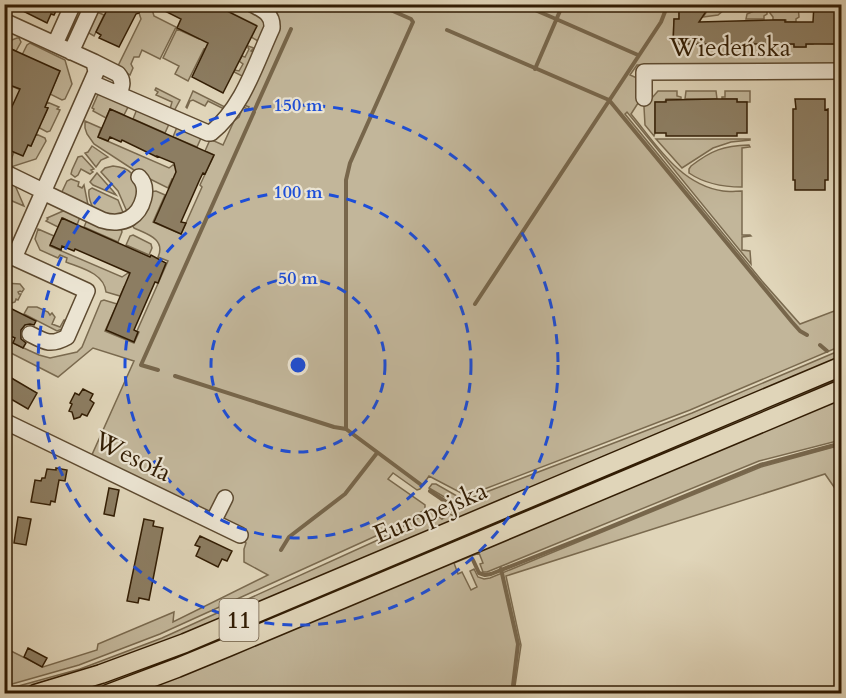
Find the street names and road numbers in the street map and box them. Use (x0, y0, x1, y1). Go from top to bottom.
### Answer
street label: Wiedeńska (668, 30, 791, 65)
street label: Wesoła (87, 422, 177, 490)
street label: Europejska (368, 473, 493, 552)
road number: 11 (220, 599, 258, 641)

